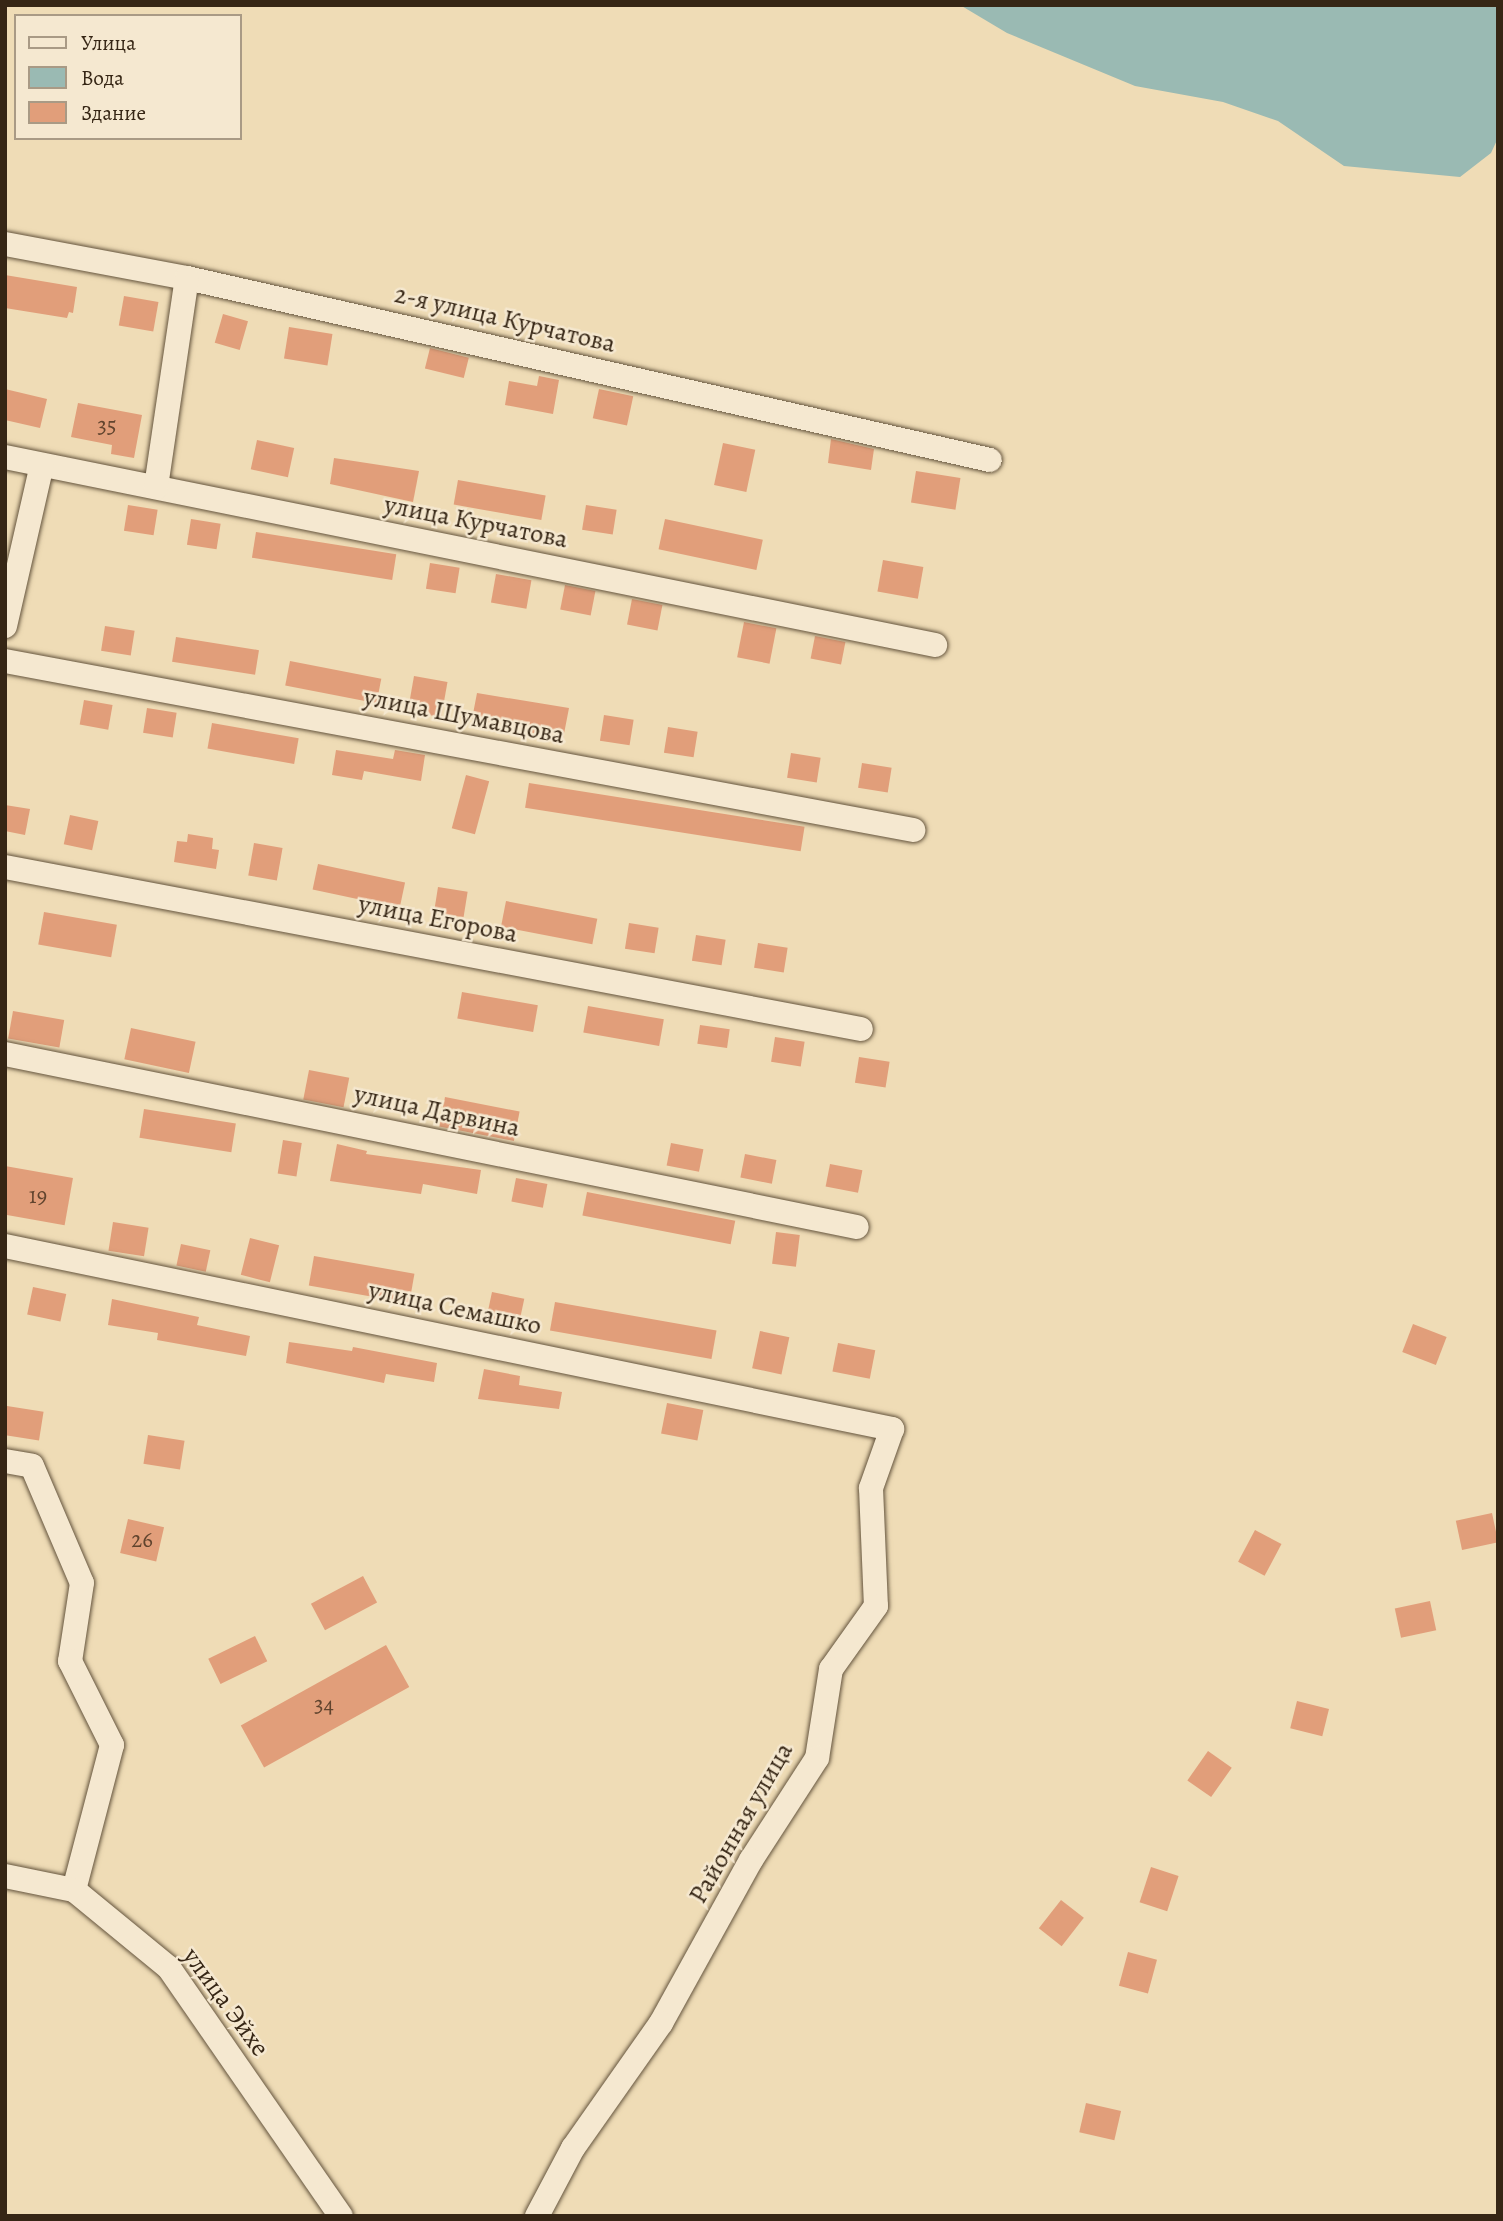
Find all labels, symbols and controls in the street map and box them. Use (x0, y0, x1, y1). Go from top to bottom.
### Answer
legend (14, 14, 242, 140)
text: Улица (81, 29, 136, 57)
text: Вода (81, 64, 124, 92)
text: Здание (81, 99, 146, 127)
street label: 2-я улица Курчатова (392, 278, 618, 360)
house number: 35 (97, 412, 117, 440)
street label: улица Курчатова (382, 489, 570, 555)
street label: улица Шумавцова (361, 681, 567, 751)
street label: улица Егорова (356, 888, 520, 950)
street label: улица Дарвина (351, 1078, 523, 1144)
house number: 19 (29, 1182, 47, 1210)
street label: улица Семашко (366, 1274, 544, 1342)
house number: 26 (131, 1526, 153, 1554)
house number: 34 (314, 1691, 334, 1719)
street label: Районная улица (682, 1737, 800, 1909)
street label: улица Эйхе (176, 1941, 276, 2063)

